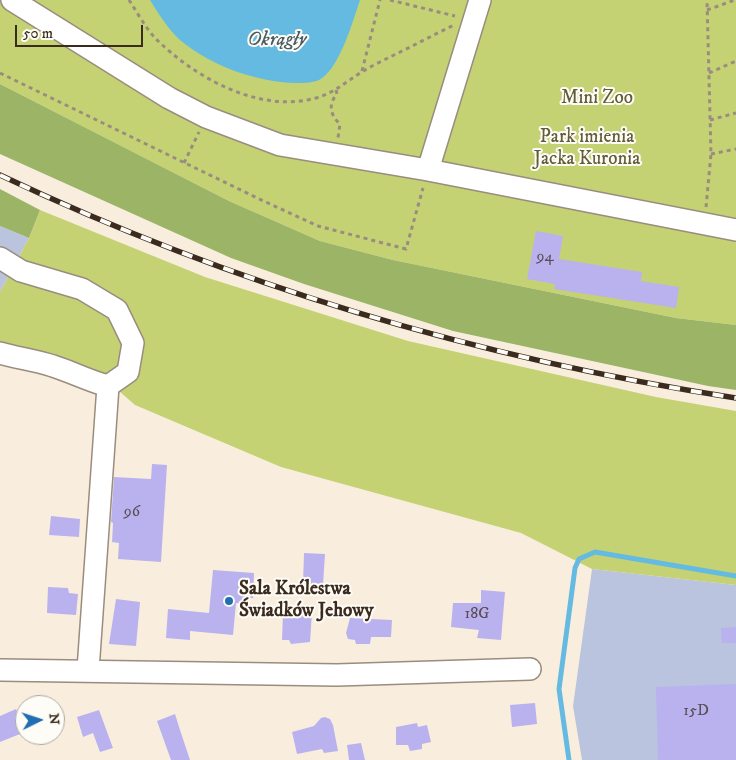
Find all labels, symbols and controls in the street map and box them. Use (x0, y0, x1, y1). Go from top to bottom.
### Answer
scale bar (18, 15, 145, 47)
text: 50 m (23, 24, 53, 43)
water label: Okrągły (248, 29, 306, 53)
park label: Mini Zoo (561, 88, 633, 110)
park label: Park imienia Jacka Kuronia (534, 127, 640, 171)
house number: 94 (536, 248, 554, 268)
house number: 96 (124, 503, 140, 523)
place label: Sala Królestwa Świadków Jehowy (239, 579, 373, 623)
marker: Sala Królestwa Świadków Jehowy (223, 595, 235, 607)
house number: 18G (464, 605, 490, 625)
north arrow (15, 695, 65, 745)
house number: 15D (683, 702, 709, 722)
text: N (45, 713, 63, 725)

